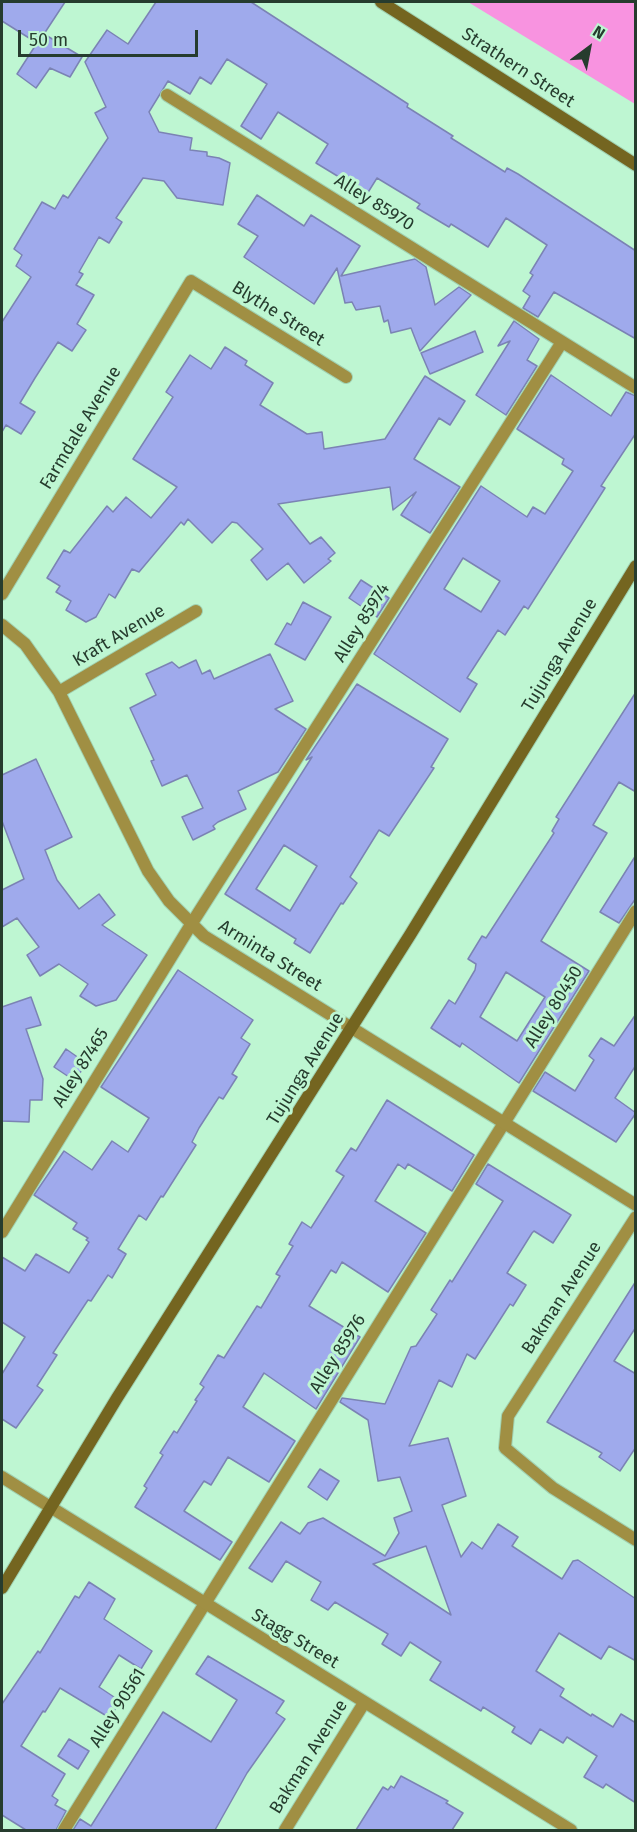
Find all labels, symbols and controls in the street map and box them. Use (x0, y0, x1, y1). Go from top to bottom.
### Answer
scale bar (21, 18, 201, 56)
north arrow (559, 18, 619, 78)
text: N (589, 21, 608, 43)
street label: Strathern Street (457, 23, 579, 113)
text: 50 m (29, 29, 68, 51)
street label: Alley 85970 (330, 170, 418, 236)
street label: Blythe Street (228, 277, 328, 351)
street label: Farmdale Avenue (36, 363, 126, 493)
street label: Alley 85974 (329, 580, 395, 666)
street label: Tujunga Avenue (518, 594, 602, 716)
street label: Kraft Avenue (69, 600, 169, 672)
street label: Arminta Street (214, 916, 326, 996)
street label: Alley 80450 (520, 962, 588, 1052)
street label: Tujunga Avenue (263, 1009, 349, 1129)
street label: Alley 87465 (48, 1024, 114, 1112)
street label: Bakman Avenue (517, 1238, 607, 1358)
street label: Alley 85976 (305, 1310, 371, 1398)
street label: Stagg Street (247, 1604, 343, 1674)
street label: Alley 90561 (85, 1664, 151, 1752)
street label: Bakman Avenue (265, 1696, 353, 1818)

